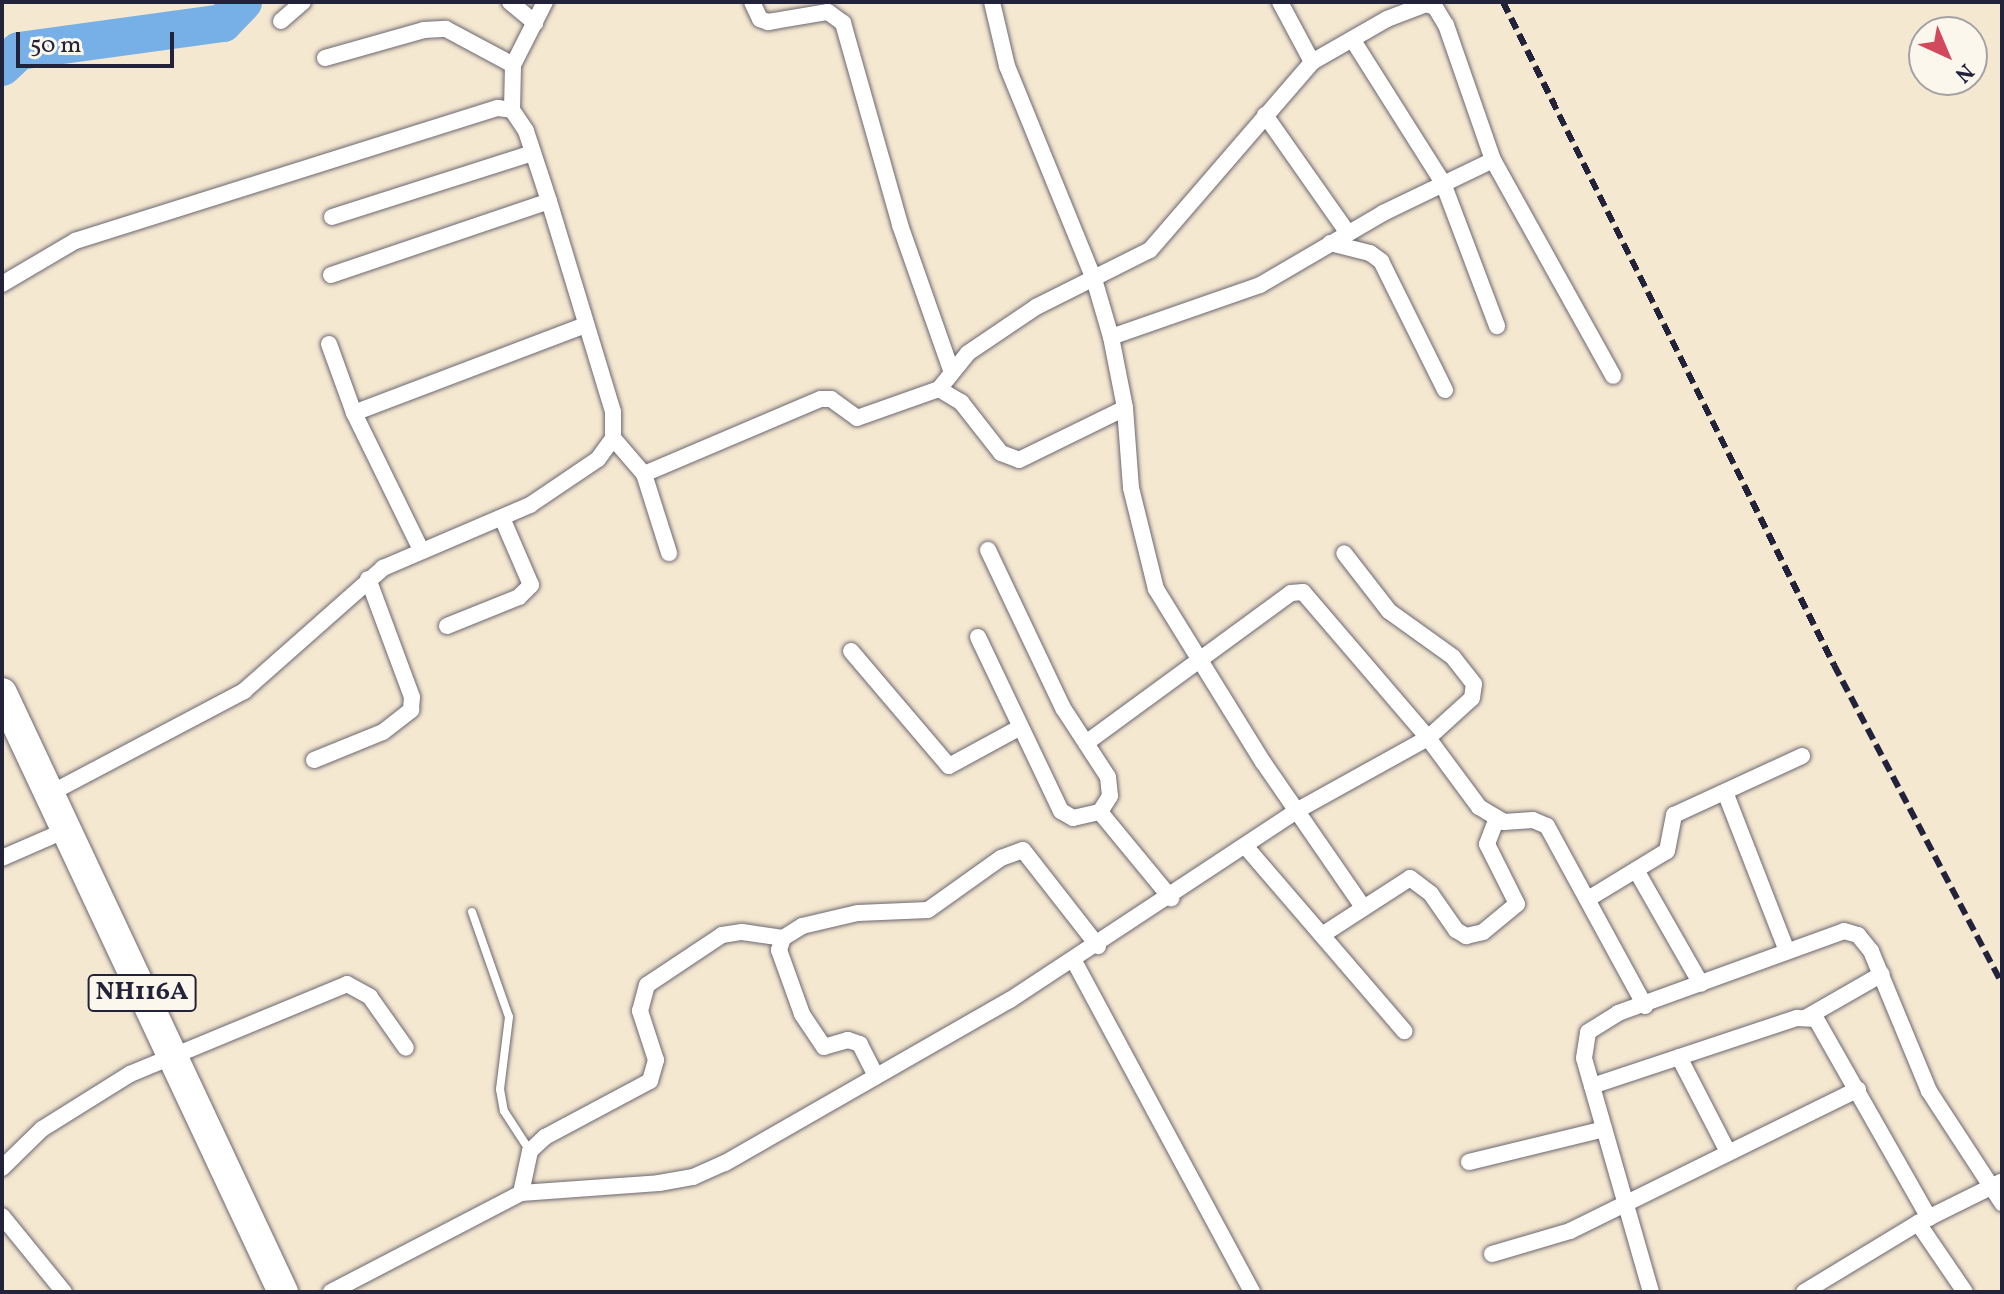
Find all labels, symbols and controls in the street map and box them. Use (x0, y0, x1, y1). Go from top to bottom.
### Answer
scale bar (20, 16, 178, 66)
north arrow (1908, 16, 1988, 96)
text: 50 m (30, 29, 82, 63)
text: N (1947, 55, 1980, 89)
road number: NH116A (86, 971, 198, 1015)

